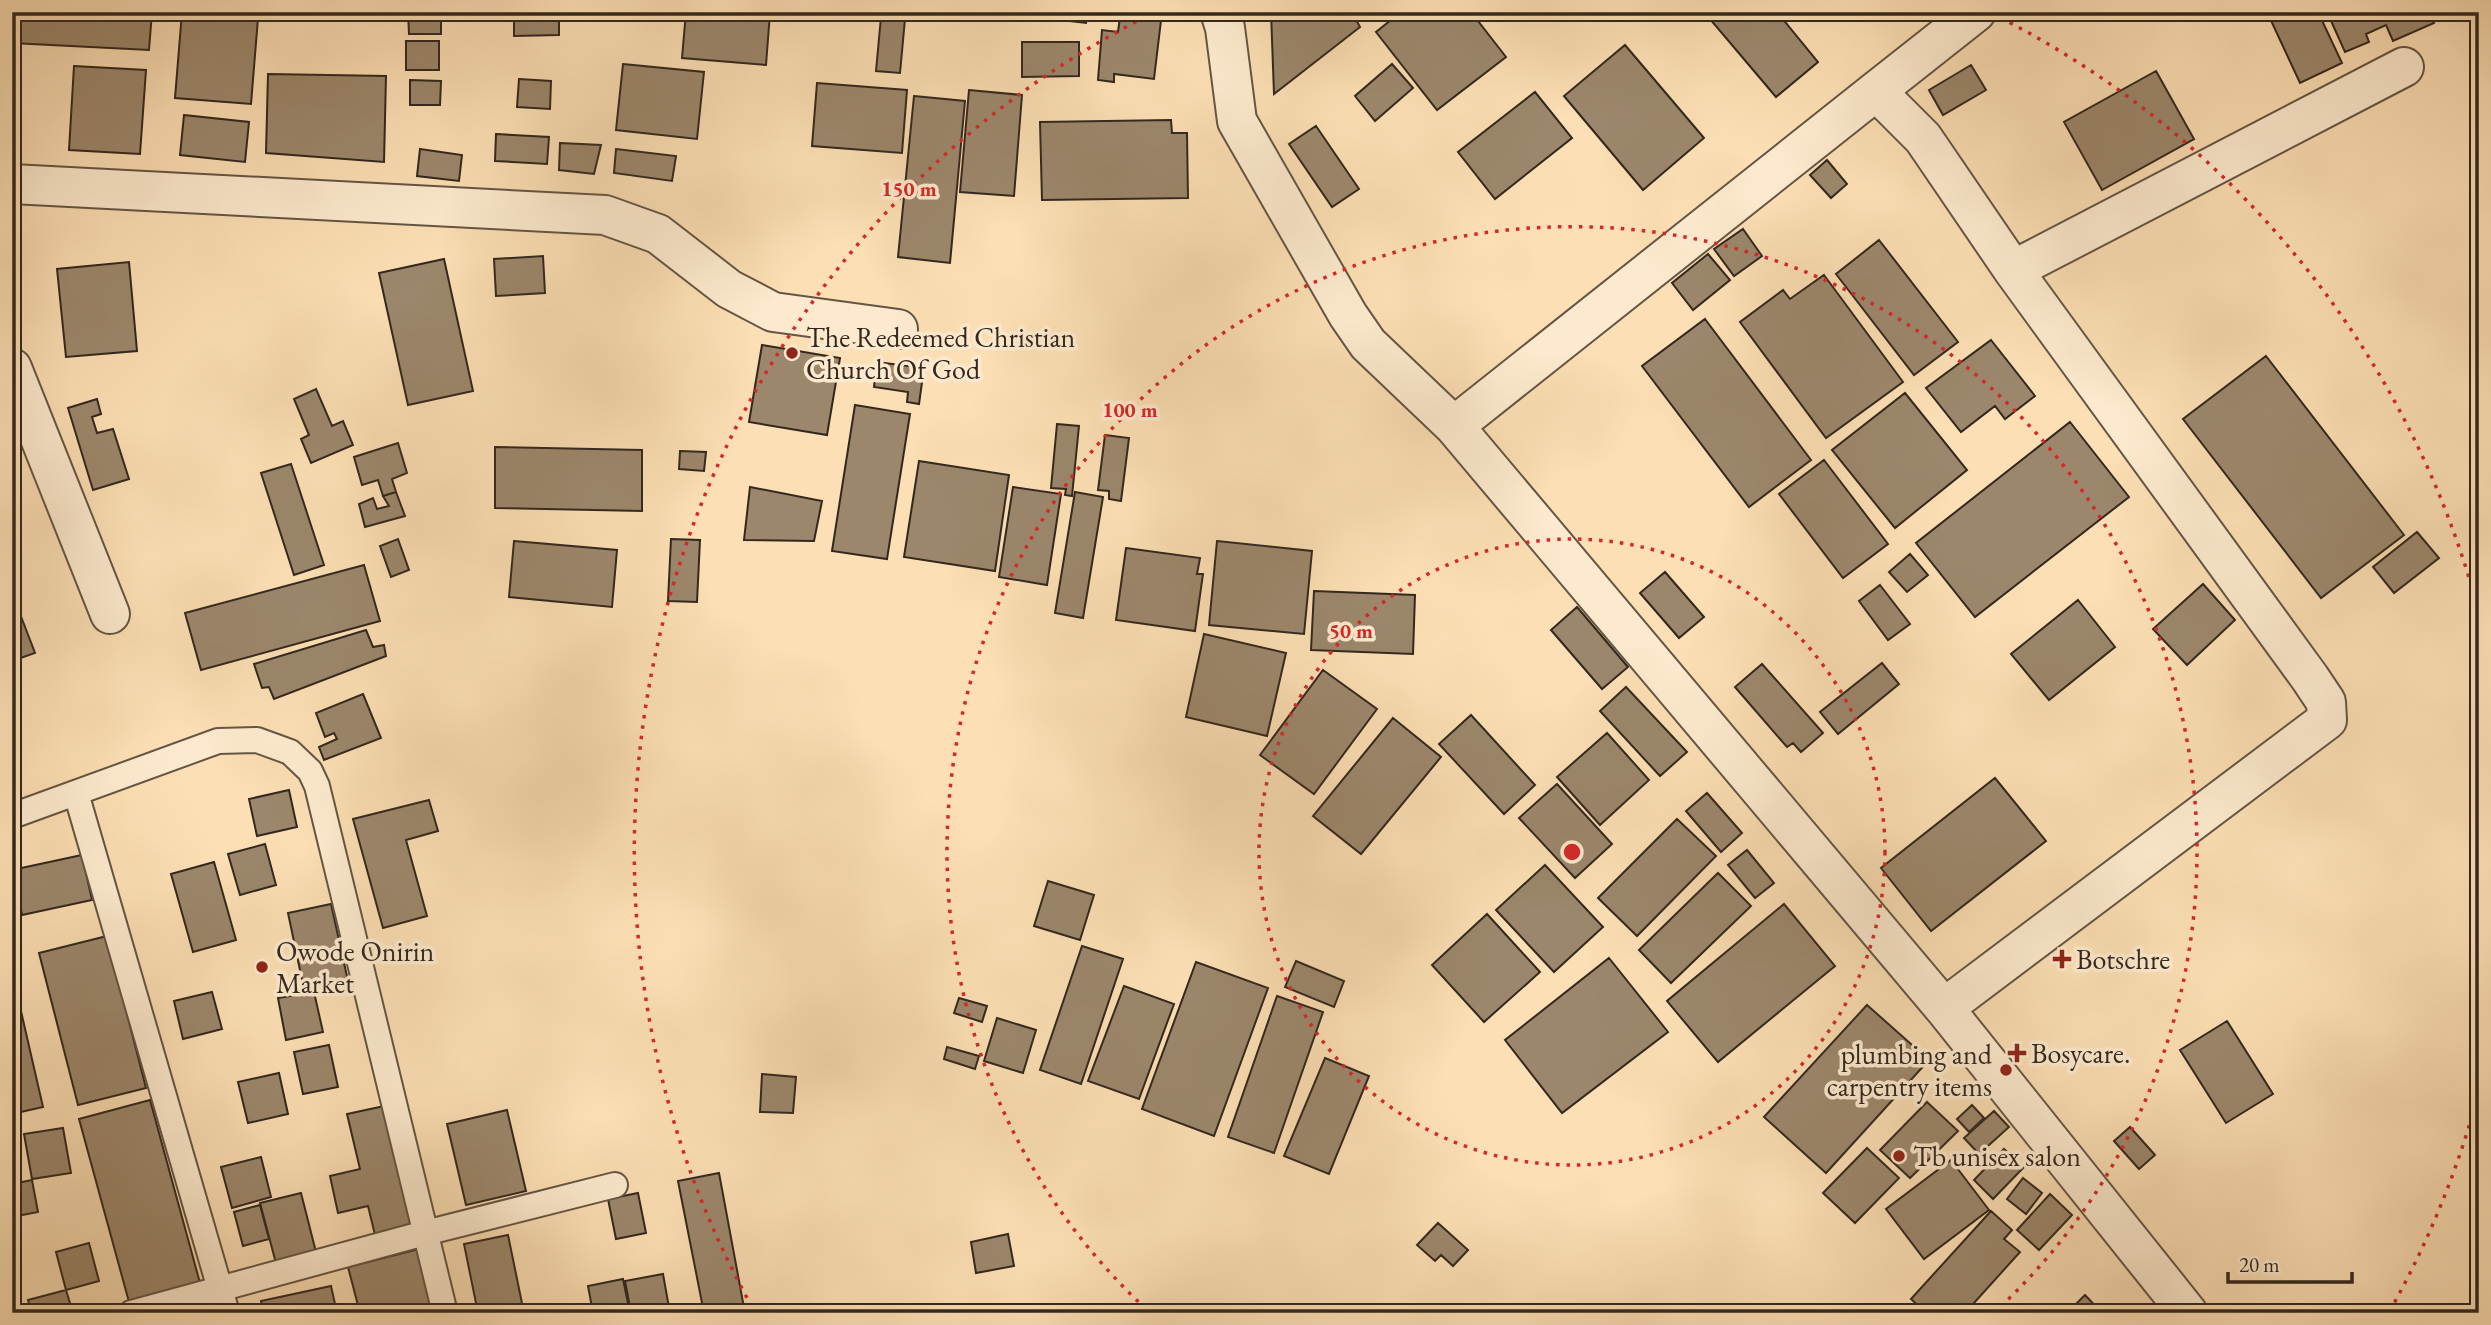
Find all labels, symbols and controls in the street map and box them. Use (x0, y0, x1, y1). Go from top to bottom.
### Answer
text: 150 m (881, 175, 937, 202)
place label: The Redeemed Christian Church Of God (806, 319, 1076, 387)
marker: The Redeemed Christian Church Of God (784, 345, 800, 361)
text: 100 m (1102, 396, 1158, 423)
text: 50 m (1329, 617, 1373, 644)
centre of rings (1560, 840, 1584, 864)
place label: Owode Onirin Market (276, 933, 435, 1001)
place label: Botschre (2076, 941, 2170, 977)
marker: Botschre (2054, 951, 2070, 967)
marker: Owode Onirin Market (254, 959, 270, 975)
place label: Bosycare. (2031, 1035, 2131, 1071)
place label: plumbing and carpentry items (1827, 1036, 1993, 1104)
marker: Bosycare. (2009, 1045, 2025, 1061)
marker: plumbing and carpentry items (1998, 1062, 2014, 1078)
place label: Tb unisex salon (1913, 1138, 2081, 1174)
marker: Tb unisex salon (1891, 1148, 1907, 1164)
scale bar (2228, 1241, 2353, 1285)
text: 20 m (2239, 1251, 2280, 1278)

